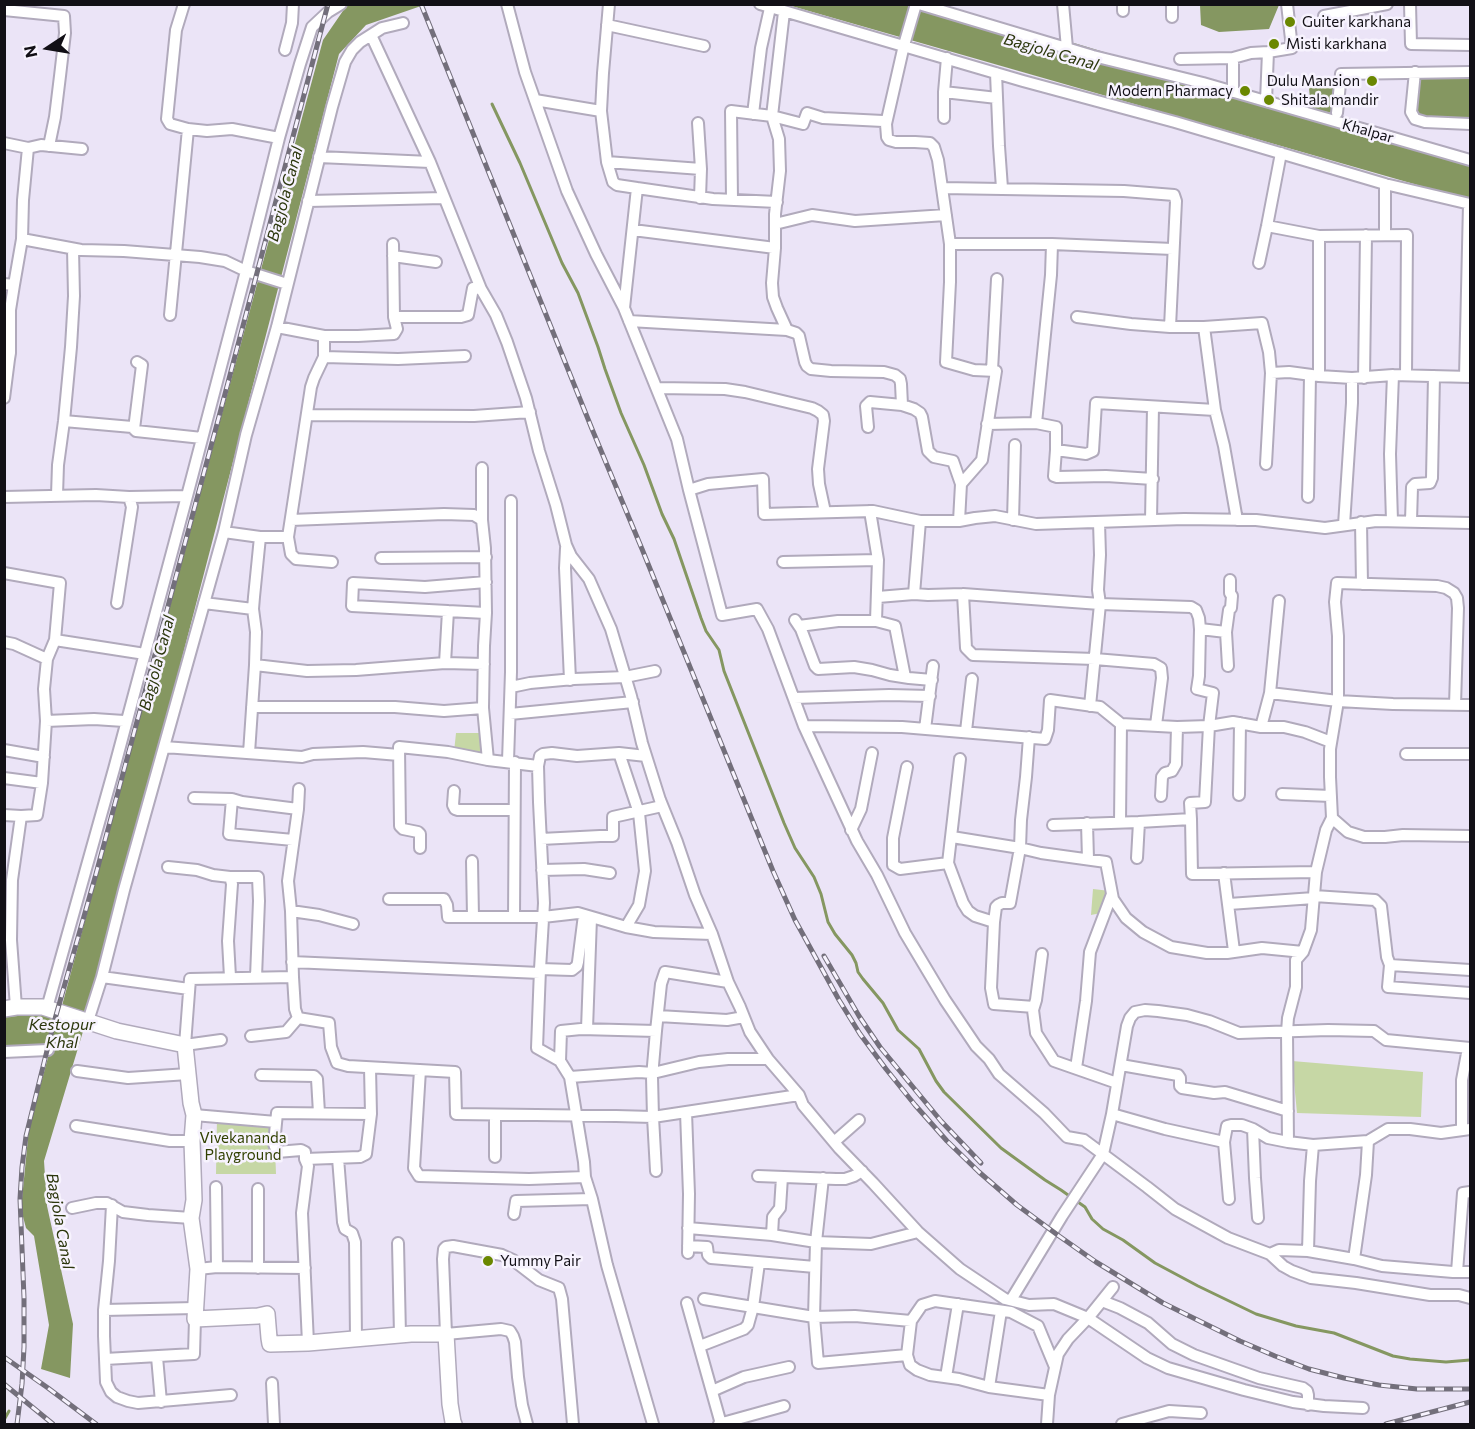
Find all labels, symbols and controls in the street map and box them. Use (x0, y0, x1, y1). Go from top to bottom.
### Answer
place label: Guiter karkhana (1302, 13, 1411, 31)
marker: Guiter karkhana (1283, 15, 1297, 29)
north arrow (18, 18, 78, 78)
water label: Bagjola Canal (1002, 29, 1100, 75)
place label: Misti karkhana (1286, 35, 1387, 53)
marker: Misti karkhana (1267, 37, 1281, 51)
text: N (19, 44, 40, 60)
place label: Dulu Mansion (1267, 72, 1360, 90)
marker: Dulu Mansion (1365, 74, 1379, 88)
place label: Modern Pharmacy (1108, 82, 1233, 100)
marker: Modern Pharmacy (1238, 84, 1252, 98)
place label: Shitala mandir (1281, 91, 1379, 109)
marker: Shitala mandir (1262, 93, 1276, 107)
street label: Khalpar (1340, 115, 1396, 147)
water label: Bagjola Canal (263, 144, 307, 244)
water label: Bagjola Canal (135, 613, 179, 713)
water label: Kestopur Khal (29, 1015, 95, 1053)
park label: Vivekananda Playground (199, 1129, 287, 1164)
water label: Bagjola Canal (42, 1171, 78, 1271)
place label: Yummy Pair (500, 1252, 581, 1270)
marker: Yummy Pair (481, 1254, 495, 1268)

